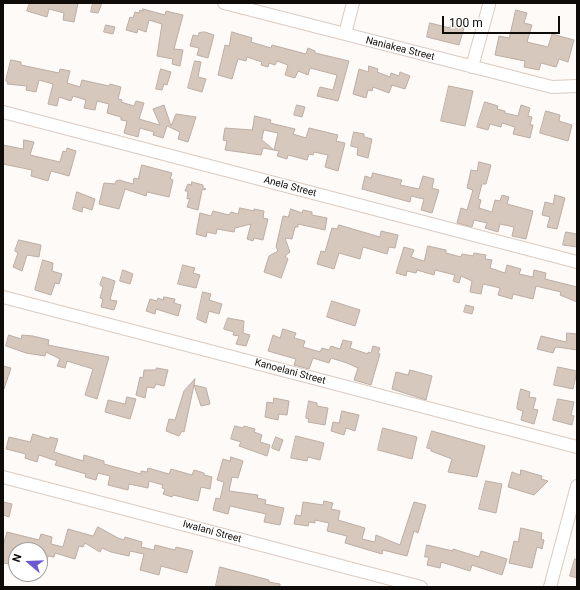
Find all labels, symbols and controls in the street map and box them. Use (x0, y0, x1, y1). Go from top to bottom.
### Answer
scale bar (444, 8, 562, 34)
text: 100 m (449, 16, 483, 30)
street label: Naniakea Street (364, 35, 436, 63)
street label: Anela Street (262, 174, 318, 200)
street label: Kanoelani Street (253, 357, 327, 387)
street label: Iwalani Street (181, 518, 243, 546)
north arrow (8, 542, 48, 582)
text: N (10, 552, 25, 564)

